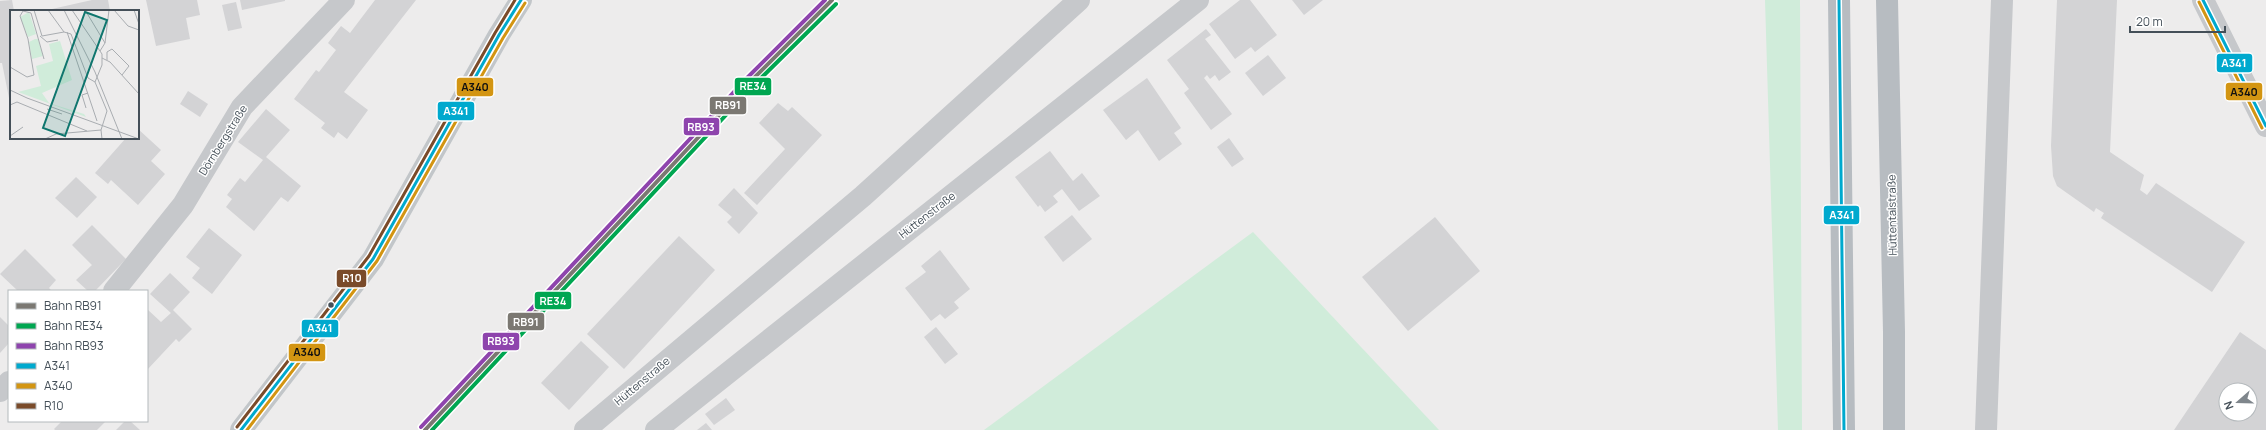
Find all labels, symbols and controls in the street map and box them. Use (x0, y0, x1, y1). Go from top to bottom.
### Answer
scale bar (2130, 8, 2225, 34)
inset map (10, 10, 139, 139)
text: 20 m (2136, 13, 2163, 30)
line badge: A341 (2216, 53, 2253, 73)
text: A341 (2221, 55, 2247, 70)
line badge: A340 (456, 77, 494, 97)
line badge: RE34 (734, 77, 772, 96)
text: RE34 (740, 78, 767, 93)
text: A340 (461, 79, 489, 94)
line badge: A340 (2225, 82, 2263, 101)
text: A340 (2230, 84, 2258, 99)
line badge: RB91 (709, 96, 747, 115)
text: RB91 (715, 97, 741, 112)
street label: Dörnbergstraße (195, 101, 251, 178)
line badge: A341 (437, 101, 475, 121)
text: A341 (443, 103, 469, 118)
line badge: RB93 (683, 117, 720, 136)
text: RB93 (687, 119, 715, 134)
street label: Hüttentalstraße (1883, 174, 1900, 256)
street label: Hüttenstraße (895, 187, 959, 241)
line badge: A341 (1823, 205, 1860, 225)
text: A341 (1829, 207, 1855, 222)
line badge: R10 (336, 269, 367, 288)
text: R10 (342, 270, 362, 285)
legend (8, 290, 148, 422)
line badge: RE34 (534, 291, 572, 310)
text: RE34 (540, 293, 567, 308)
text: Bahn RB91 (44, 297, 102, 314)
unlabelled marker (326, 300, 336, 310)
line badge: RB91 (507, 312, 545, 331)
text: RB91 (513, 314, 539, 329)
text: Bahn RE34 (44, 317, 103, 334)
line badge: A341 (301, 319, 339, 338)
text: A341 (307, 320, 333, 335)
line badge: RB93 (482, 332, 520, 351)
text: RB93 (487, 333, 515, 348)
text: Bahn RB93 (44, 337, 104, 354)
line badge: A340 (288, 343, 326, 362)
text: A340 (293, 344, 321, 359)
street label: Hüttenstraße (611, 353, 673, 408)
text: A341 (44, 357, 70, 374)
text: A340 (44, 377, 73, 394)
north arrow (2218, 382, 2258, 422)
text: R10 (44, 397, 64, 414)
text: N (2220, 399, 2237, 412)

